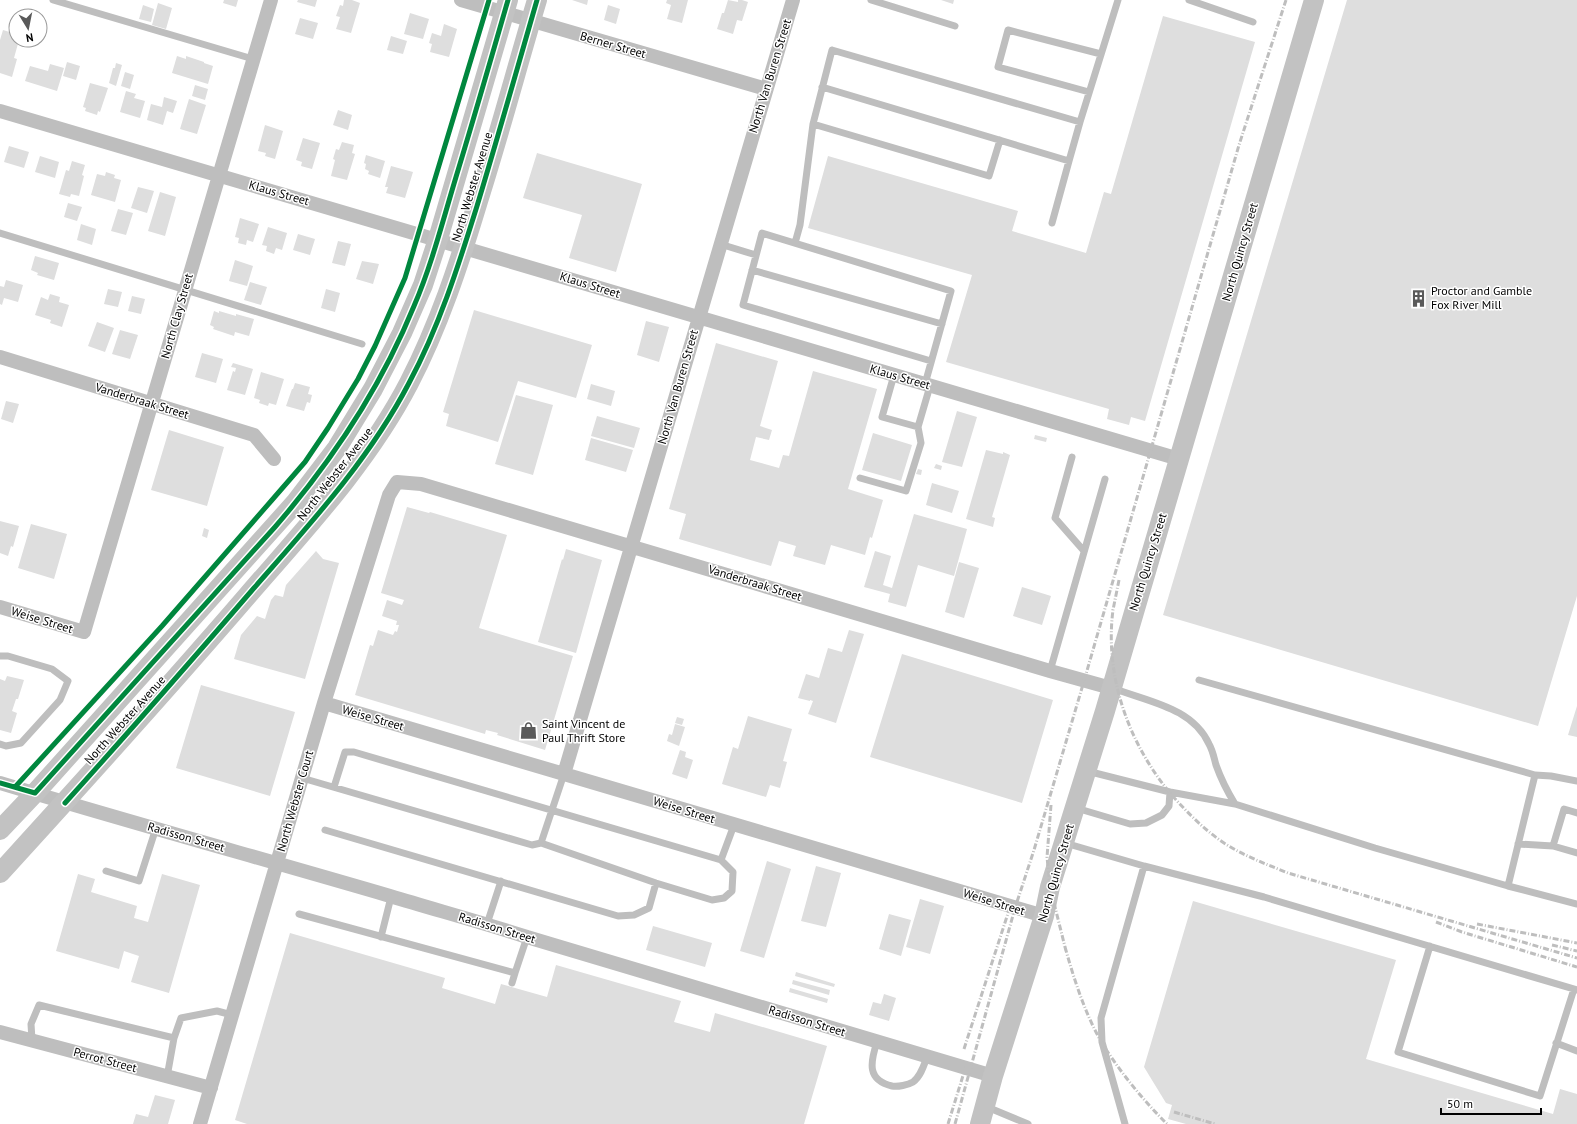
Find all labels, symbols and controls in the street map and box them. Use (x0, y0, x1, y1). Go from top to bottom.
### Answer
north arrow (8, 8, 48, 48)
street label: North Van Buren Street (745, 17, 794, 135)
street label: Berner Street (578, 28, 648, 61)
text: N (25, 30, 35, 45)
street label: North Webster Avenue (448, 130, 495, 244)
street label: Klaus Street (247, 177, 311, 208)
street label: North Quincy Street (1218, 201, 1261, 303)
street label: Klaus Street (558, 268, 622, 301)
street label: North Clay Street (157, 271, 196, 360)
place label: Proctor and Gamble Fox River Mill (1431, 283, 1532, 312)
building icon: Proctor and Gamble Fox River Mill (1408, 288, 1428, 308)
street label: North Van Buren Street (654, 328, 701, 446)
street label: Klaus Street (868, 361, 932, 392)
street label: Vanderbraak Street (93, 379, 191, 422)
street label: North Webster Avenue (294, 424, 376, 523)
street label: North Quincy Street (1126, 511, 1170, 613)
street label: Vanderbraak Street (706, 561, 804, 604)
street label: Weise Street (9, 603, 75, 636)
street label: North Webster Avenue (81, 672, 168, 767)
street label: Weise Street (340, 702, 406, 734)
place label: Saint Vincent de Paul Thrift Store (542, 716, 625, 745)
shop icon: Saint Vincent de Paul Thrift Store (519, 721, 539, 741)
street label: North Webster Court (273, 748, 316, 853)
street label: Weise Street (651, 793, 717, 826)
street label: Radisson Street (146, 818, 226, 855)
street label: North Quincy Street (1034, 822, 1077, 924)
street label: Weise Street (961, 885, 1027, 918)
street label: Radisson Street (457, 909, 537, 946)
street label: Radisson Street (767, 1002, 847, 1039)
street label: Perrot Street (72, 1044, 138, 1075)
scale bar (1441, 1090, 1541, 1116)
text: 50 m (1447, 1096, 1473, 1111)

